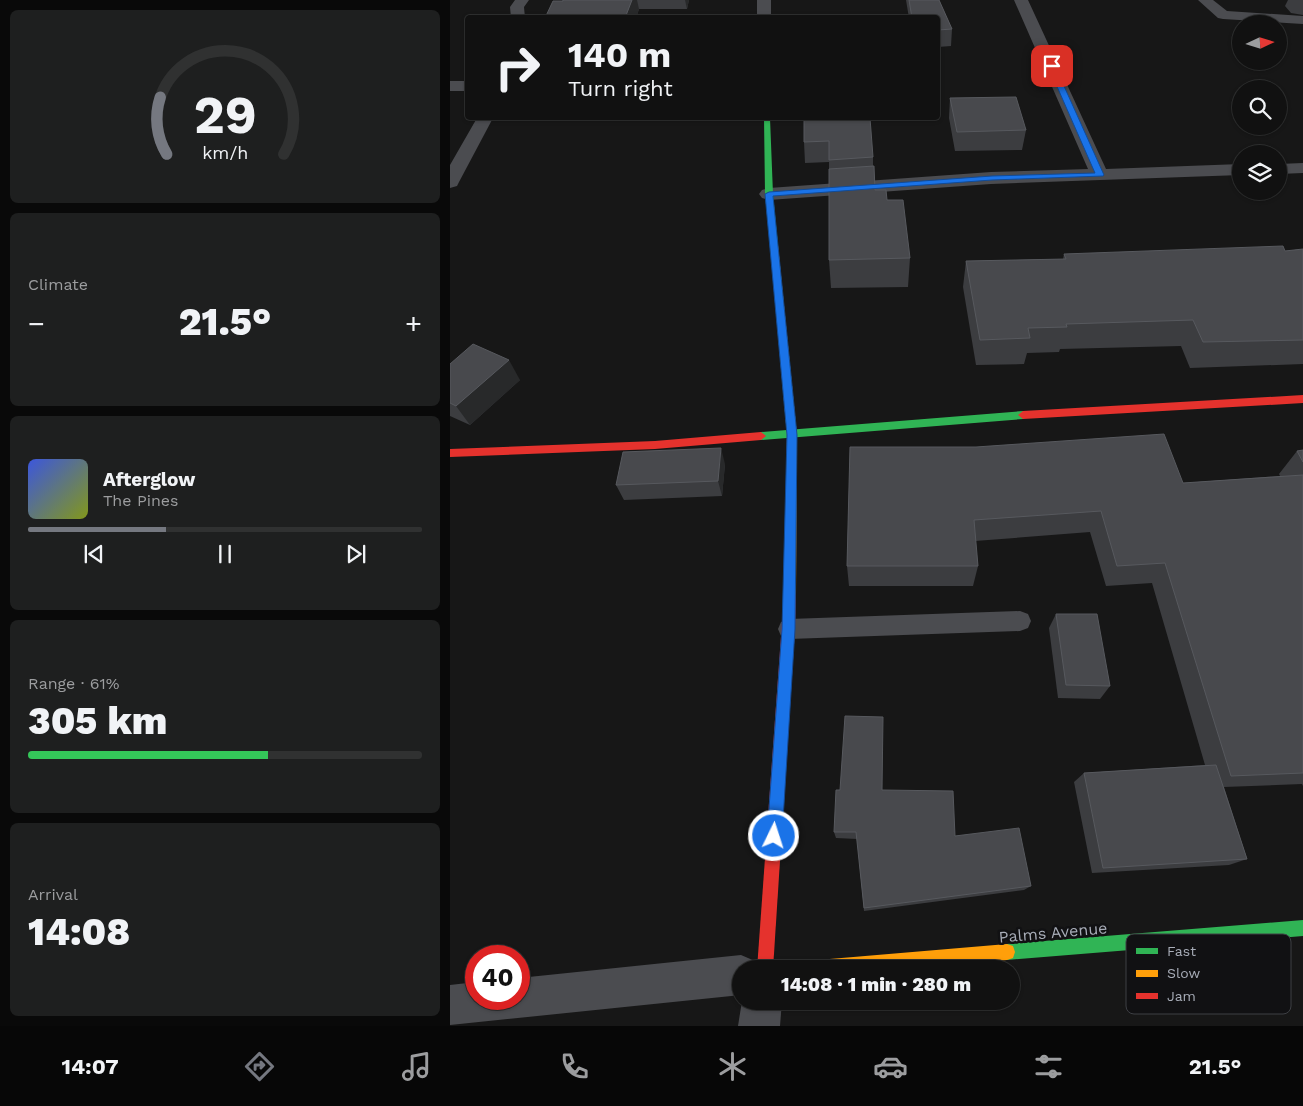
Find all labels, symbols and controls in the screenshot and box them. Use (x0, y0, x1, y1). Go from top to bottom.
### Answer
north arrow (1232, 15, 1288, 70)
map controls (1232, 15, 1287, 200)
text: 140 m (568, 34, 671, 76)
icon: right (485, 35, 550, 100)
pin (1031, 45, 1073, 87)
icon: arrive (1038, 52, 1066, 80)
text: Turn right (568, 76, 673, 101)
button: search (1232, 80, 1287, 135)
text: 29 (193, 85, 257, 146)
text: km/h (202, 142, 248, 163)
button: layers (1232, 145, 1287, 200)
text: Climate (28, 275, 88, 294)
text: 21.5° (179, 300, 271, 344)
text: − (28, 307, 45, 340)
text: + (405, 307, 422, 340)
text: Afterglow (103, 468, 195, 491)
text: The Pines (103, 491, 179, 510)
icon: previous (80, 540, 108, 568)
icon: pause (211, 540, 239, 568)
icon: next (342, 540, 370, 568)
text: Range · 61% (28, 674, 120, 693)
text: 305 km (28, 699, 167, 743)
position arrow (747, 809, 799, 861)
text: Arrival (28, 885, 78, 904)
text: 14:08 (28, 910, 130, 954)
street label: Palms Avenue (998, 918, 1108, 947)
legend (1126, 934, 1291, 1014)
text: Fast (1167, 943, 1196, 959)
speed limit sign: 40 (465, 945, 530, 1010)
text: Slow (1167, 965, 1200, 981)
text: 14:08 · 1 min · 280 m (781, 973, 971, 996)
text: Jam (1167, 988, 1196, 1004)
icon: directions (242, 1049, 277, 1084)
icon: music (399, 1049, 434, 1084)
icon: phone (557, 1049, 592, 1084)
icon: climate (715, 1049, 750, 1084)
icon: car (873, 1049, 908, 1084)
icon: filters (1031, 1049, 1066, 1084)
text: 14:07 (61, 1054, 119, 1079)
text: 21.5° (1189, 1054, 1241, 1079)

